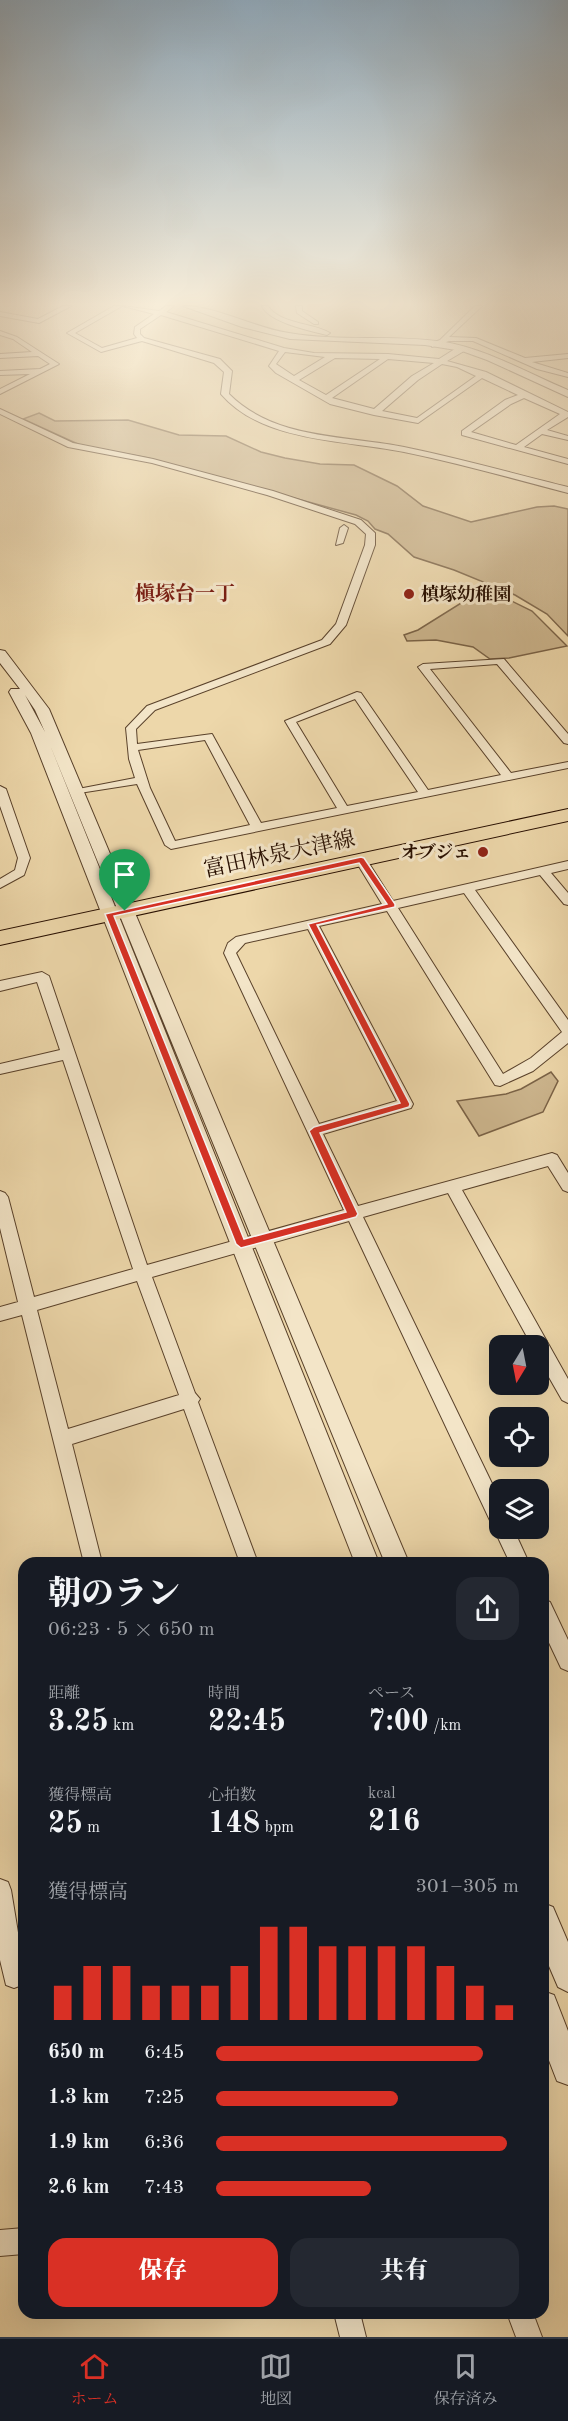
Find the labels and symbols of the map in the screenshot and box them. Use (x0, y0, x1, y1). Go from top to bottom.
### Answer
district label: 槇塚台一丁 (135, 582, 235, 605)
place label: 槙塚幼稚園 (421, 584, 511, 604)
marker: 槙塚幼稚園 (402, 587, 416, 601)
street label: 富田林泉大津線 (201, 826, 357, 882)
place label: オブジェ (401, 842, 471, 862)
marker: オブジェ (476, 845, 490, 859)
pin (99, 849, 150, 911)
north arrow (489, 1335, 549, 1395)

